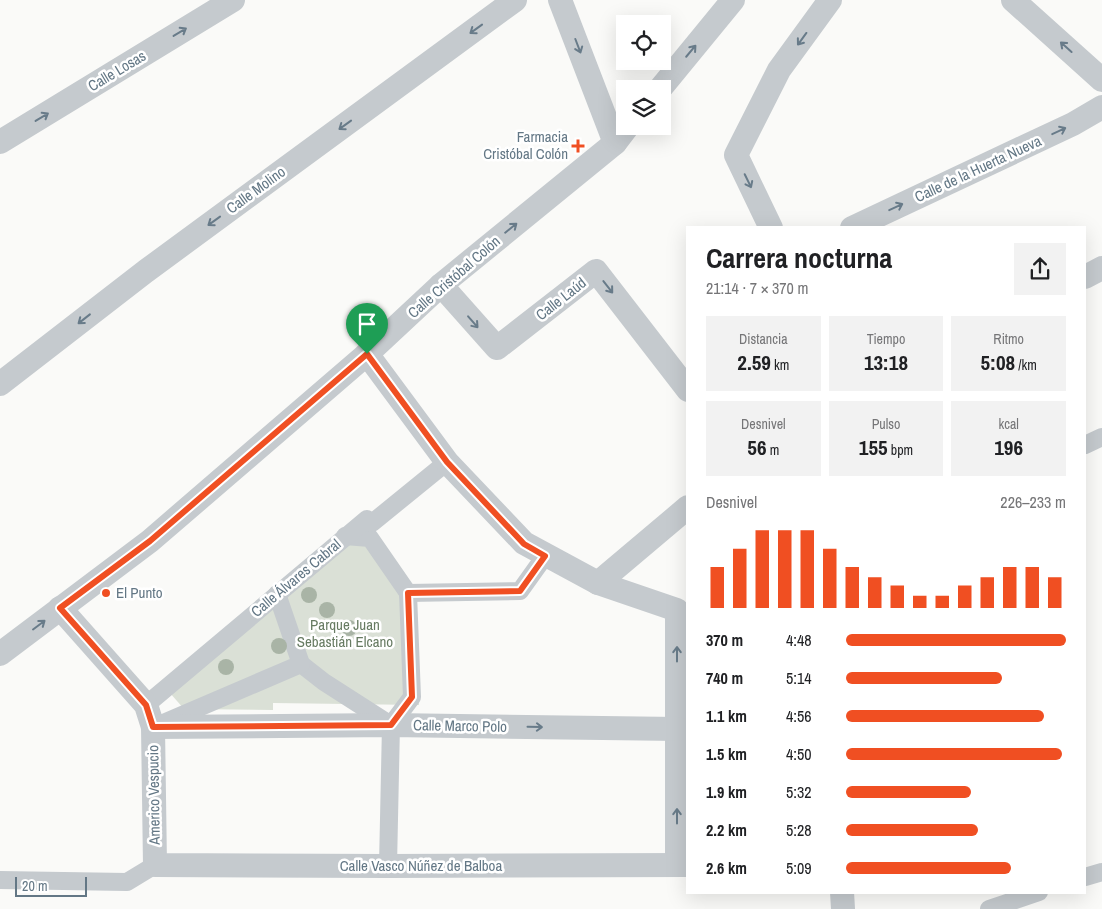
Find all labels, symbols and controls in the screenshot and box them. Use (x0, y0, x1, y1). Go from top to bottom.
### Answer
map controls (616, 15, 671, 135)
button: locate (616, 15, 671, 70)
one-way arrow (469, 24, 483, 34)
one-way arrow (173, 27, 187, 37)
one-way arrow (796, 32, 807, 45)
one-way arrow (574, 37, 583, 53)
one-way arrow (1059, 41, 1072, 53)
street label: Calle Losas (84, 45, 150, 96)
one-way arrow (685, 45, 696, 58)
button: layers (616, 80, 671, 135)
one-way arrow (34, 111, 48, 121)
one-way arrow (338, 120, 352, 130)
one-way arrow (1051, 125, 1066, 135)
place label: Farmacia Cristóbal Colón (483, 126, 568, 164)
street label: Calle de la Huerta Nueva (911, 130, 1045, 207)
marker: Farmacia Cristóbal Colón (572, 140, 584, 152)
street label: Calle Molino (222, 161, 290, 218)
one-way arrow (744, 173, 753, 188)
one-way arrow (888, 202, 903, 211)
one-way arrow (208, 216, 221, 227)
one-way arrow (505, 222, 518, 233)
street label: Calle Cristóbal Colón (403, 231, 504, 323)
text: Carrera nocturna (706, 239, 892, 277)
button: share (1014, 243, 1066, 295)
street label: Calle Laúd (531, 272, 590, 325)
text: 21:14 · 7 × 370 m (706, 277, 809, 299)
one-way arrow (603, 280, 613, 294)
pin (346, 303, 388, 354)
icon: arrive (353, 310, 381, 338)
one-way arrow (77, 314, 91, 324)
one-way arrow (468, 315, 479, 328)
text: Distancia (739, 330, 788, 348)
text: Tiempo (867, 330, 905, 348)
text: Ritmo (993, 330, 1024, 348)
text: 2.59 (737, 348, 771, 377)
text: 13:18 (864, 348, 908, 377)
text: 5:08 (981, 348, 1015, 377)
text: km (771, 356, 789, 374)
text: /km (1015, 356, 1037, 374)
text: Desnivel (741, 415, 786, 433)
text: Pulso (872, 415, 900, 433)
text: kcal (998, 415, 1019, 433)
text: 56 (747, 433, 767, 462)
text: 155 (859, 433, 888, 462)
text: 196 (994, 433, 1023, 462)
text: m (767, 441, 779, 459)
text: bpm (888, 441, 913, 459)
text: Desnivel (706, 491, 757, 513)
text: 226–233 m (1000, 491, 1066, 513)
street label: Calle Álvares Cabral (246, 534, 345, 621)
place label: El Punto (116, 582, 163, 603)
marker: El Punto (100, 587, 112, 599)
park label: Parque Juan Sebastián Elcano (297, 614, 393, 652)
one-way arrow (32, 619, 45, 630)
text: 370 m (706, 629, 743, 651)
text: 4:48 (786, 629, 812, 651)
one-way arrow (672, 646, 682, 662)
text: 740 m (706, 667, 743, 689)
text: 5:14 (786, 667, 812, 689)
text: 1.1 km (706, 705, 747, 727)
text: 4:56 (786, 705, 812, 727)
street label: Calle Marco Polo (413, 714, 507, 737)
one-way arrow (526, 722, 542, 732)
text: 1.5 km (706, 743, 747, 765)
text: 4:50 (786, 743, 812, 765)
street label: Americo Vespucio (142, 745, 165, 846)
text: 1.9 km (706, 781, 747, 803)
text: 5:32 (786, 781, 812, 803)
one-way arrow (672, 809, 682, 825)
text: 2.2 km (706, 819, 747, 841)
text: 5:28 (786, 819, 812, 841)
street label: Calle Vasco Núñez de Balboa (340, 855, 502, 876)
text: 2.6 km (706, 857, 747, 879)
text: 5:09 (786, 857, 812, 879)
scale bar (15, 874, 88, 897)
text: 20 m (22, 877, 48, 895)

